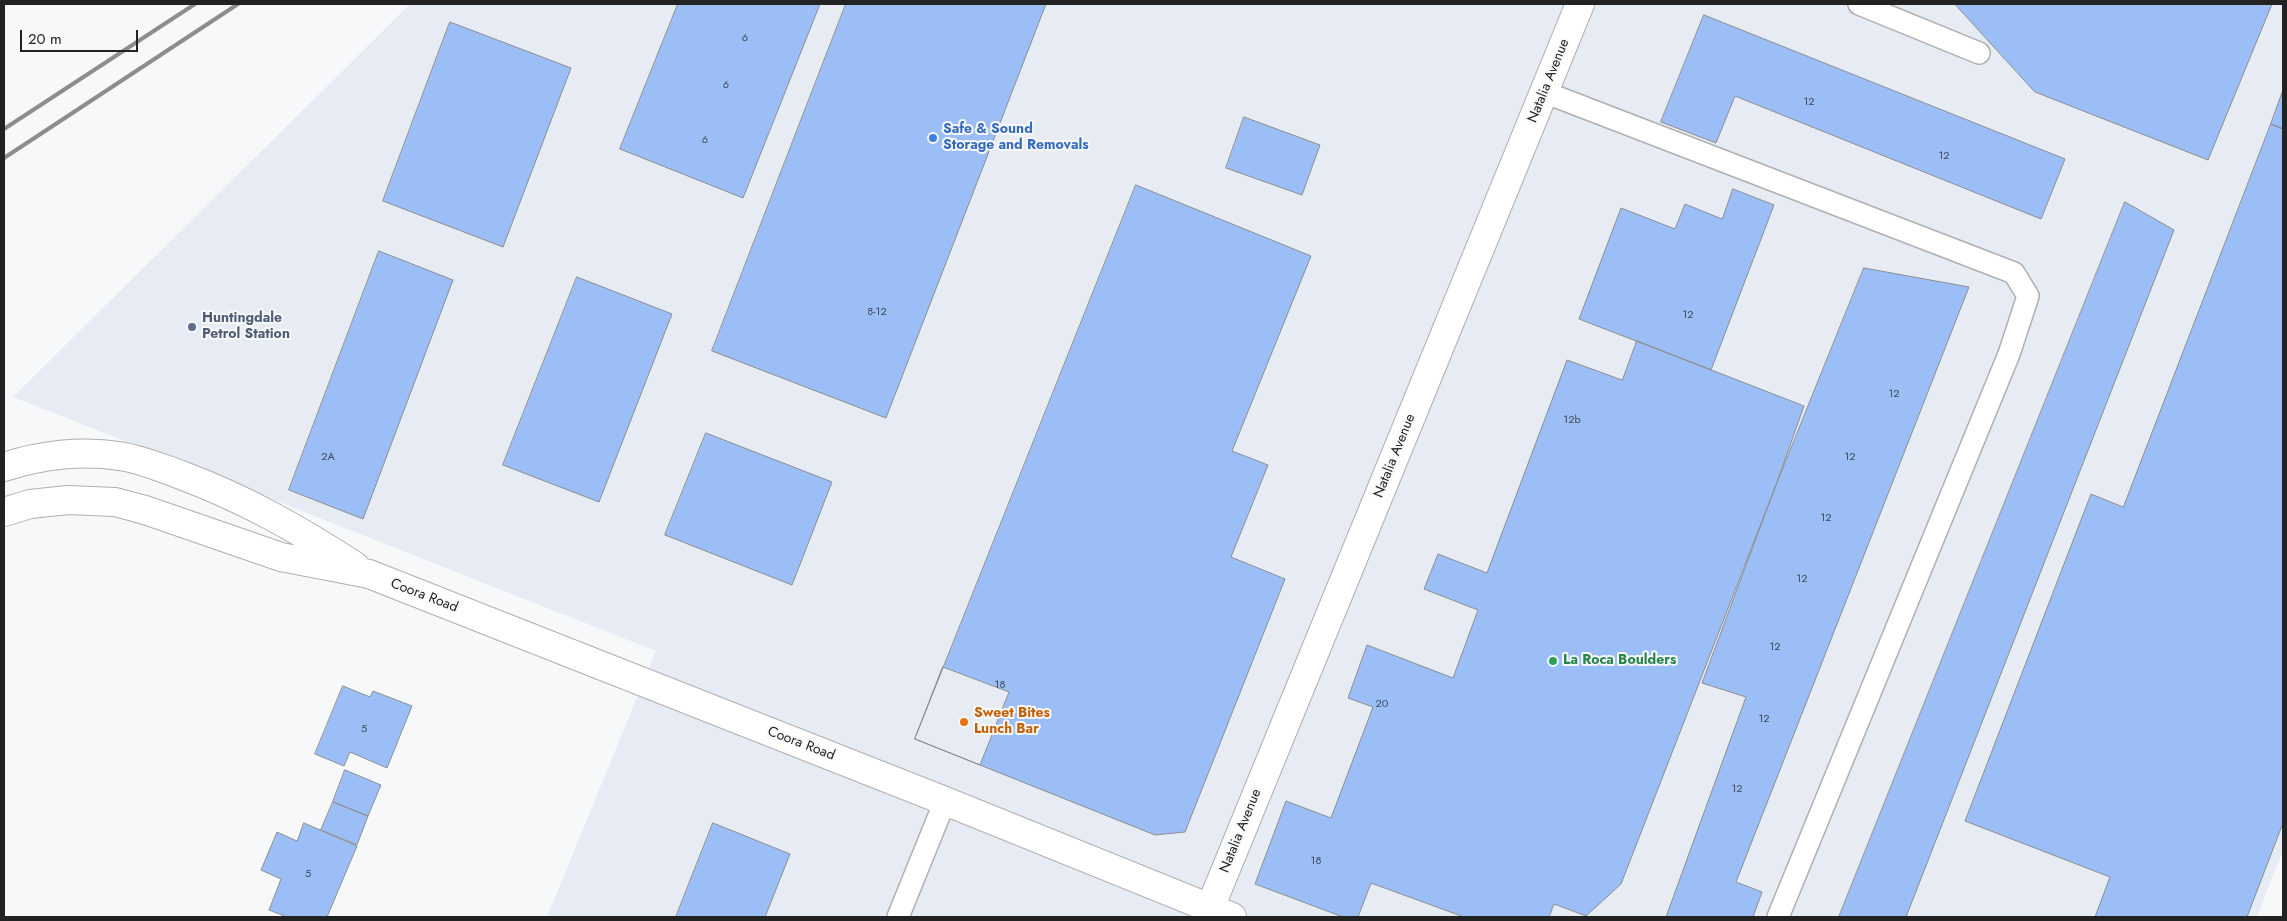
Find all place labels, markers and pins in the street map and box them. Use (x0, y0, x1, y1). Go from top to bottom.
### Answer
place label: Safe & Sound Storage and Removals (943, 122, 1089, 154)
marker: Safe & Sound Storage and Removals (927, 132, 939, 144)
place label: Huntingdale Petrol Station (202, 311, 290, 344)
marker: Huntingdale Petrol Station (186, 321, 198, 333)
place label: La Roca Boulders (1563, 653, 1676, 669)
marker: La Roca Boulders (1547, 655, 1559, 667)
place label: Sweet Bites Lunch Bar (974, 706, 1050, 739)
marker: Sweet Bites Lunch Bar (958, 716, 970, 728)

